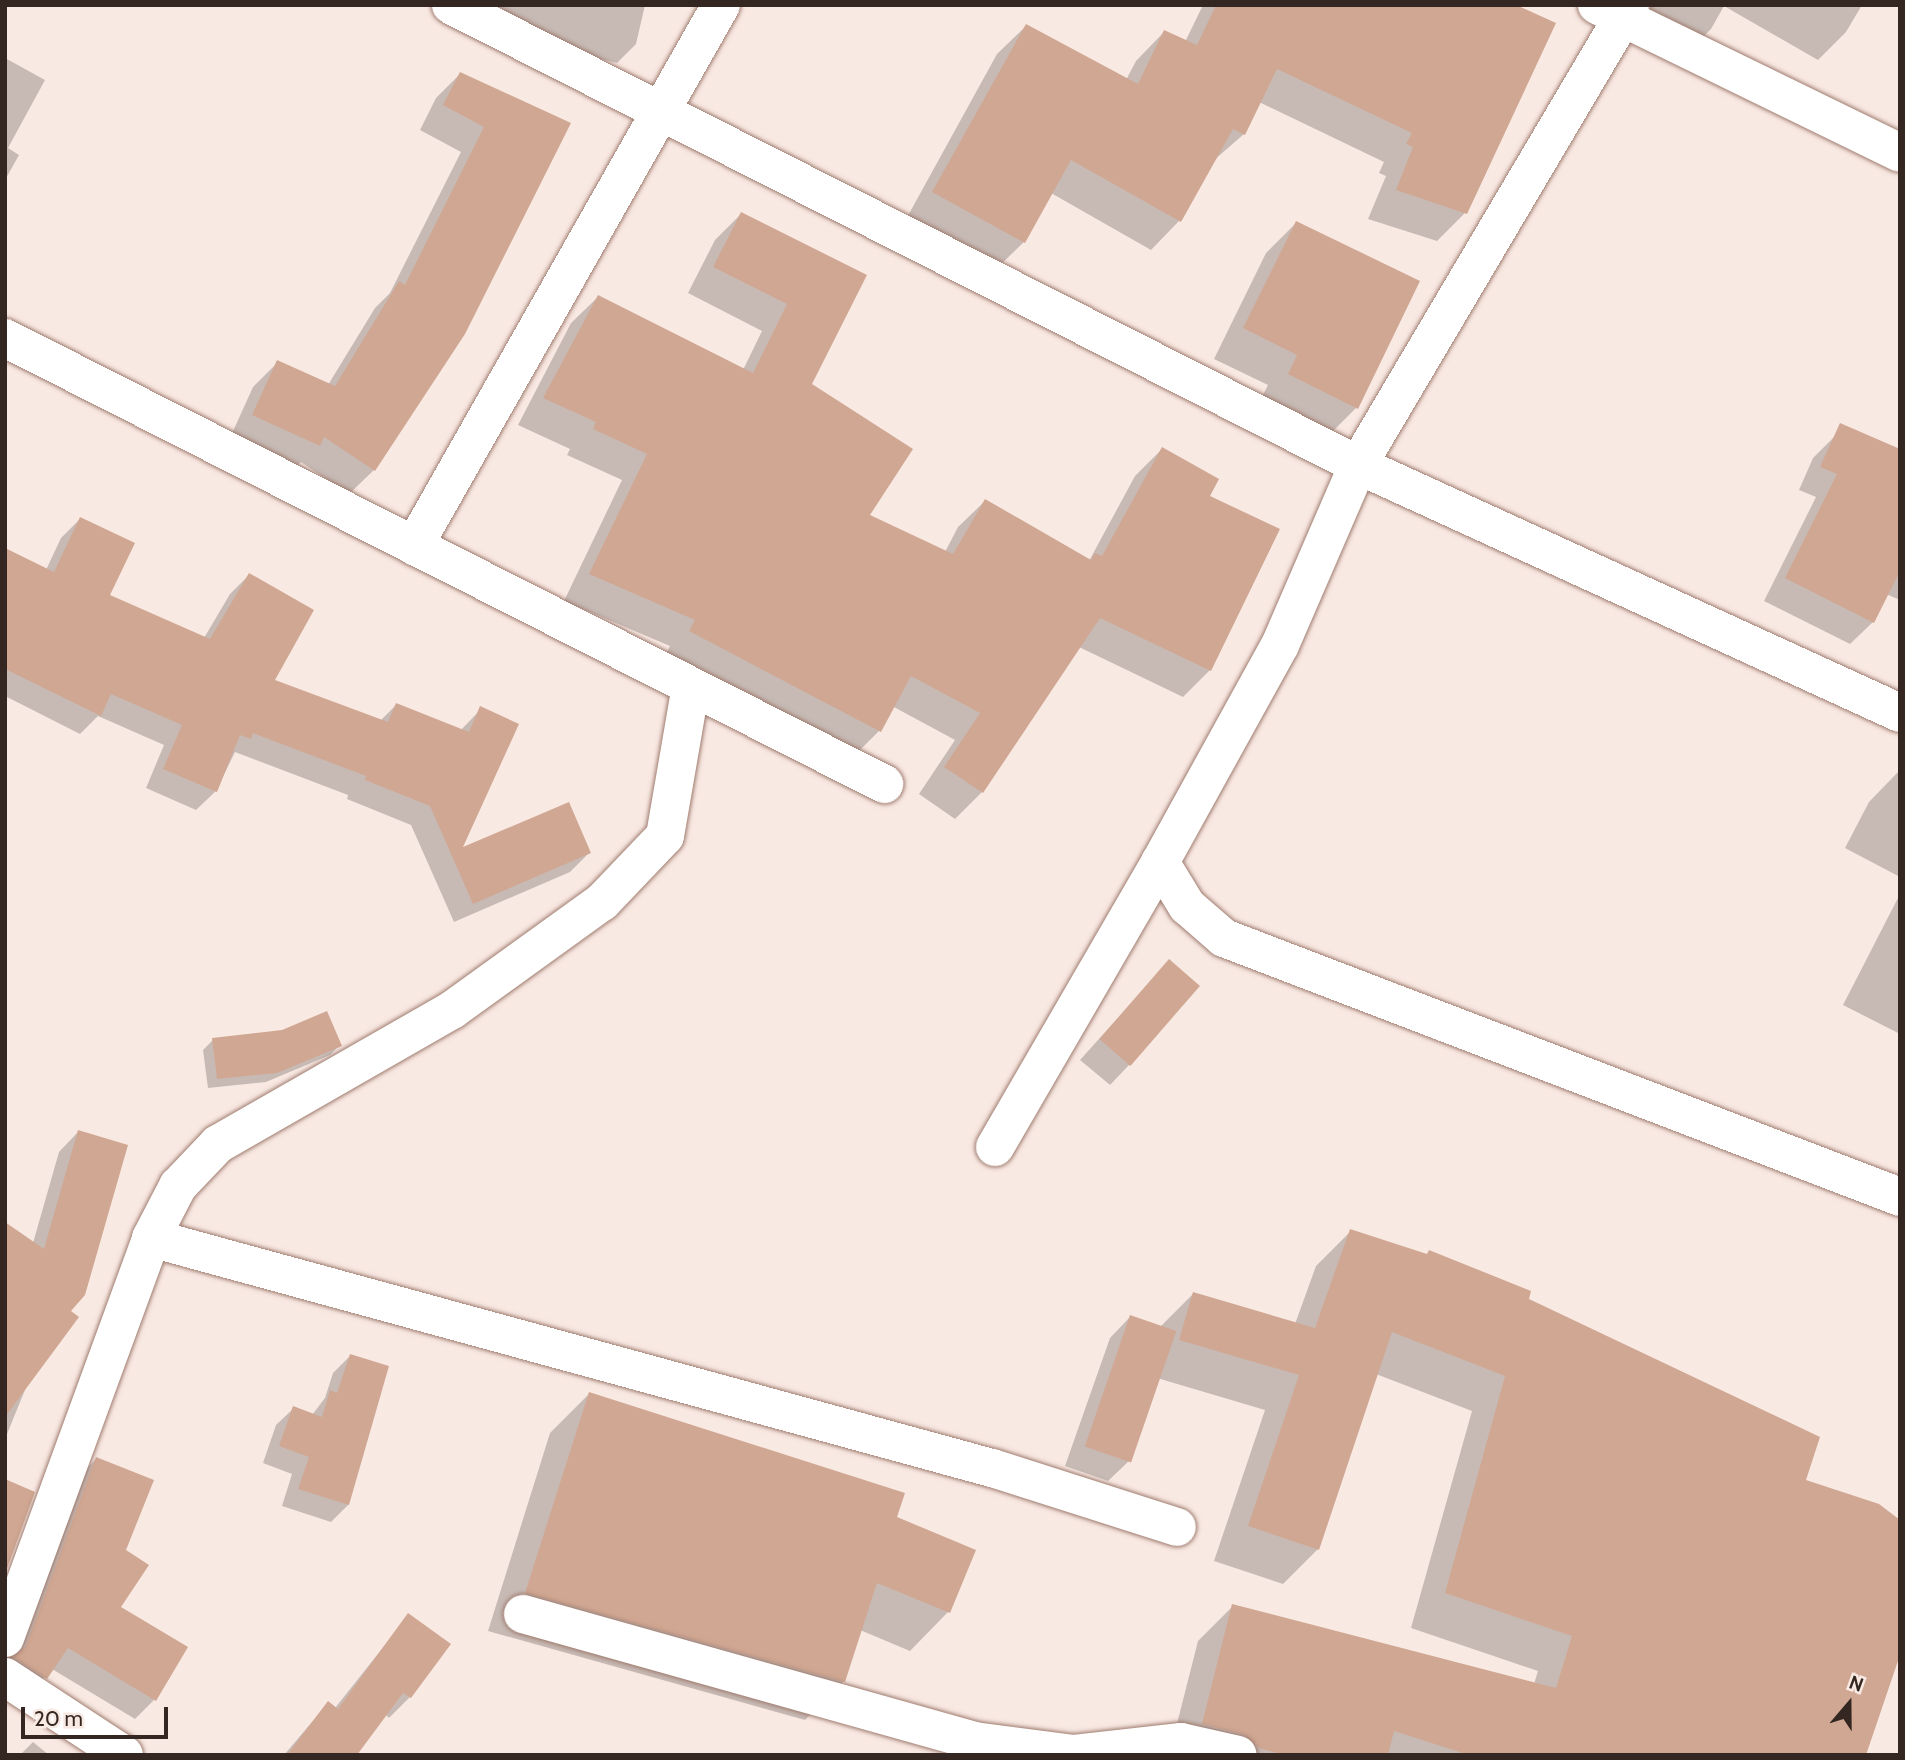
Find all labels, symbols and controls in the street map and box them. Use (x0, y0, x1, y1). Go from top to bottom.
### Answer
north arrow (1814, 1669, 1884, 1739)
text: N (1846, 1671, 1867, 1697)
scale bar (24, 1694, 172, 1738)
text: 20 m (34, 1706, 83, 1731)

